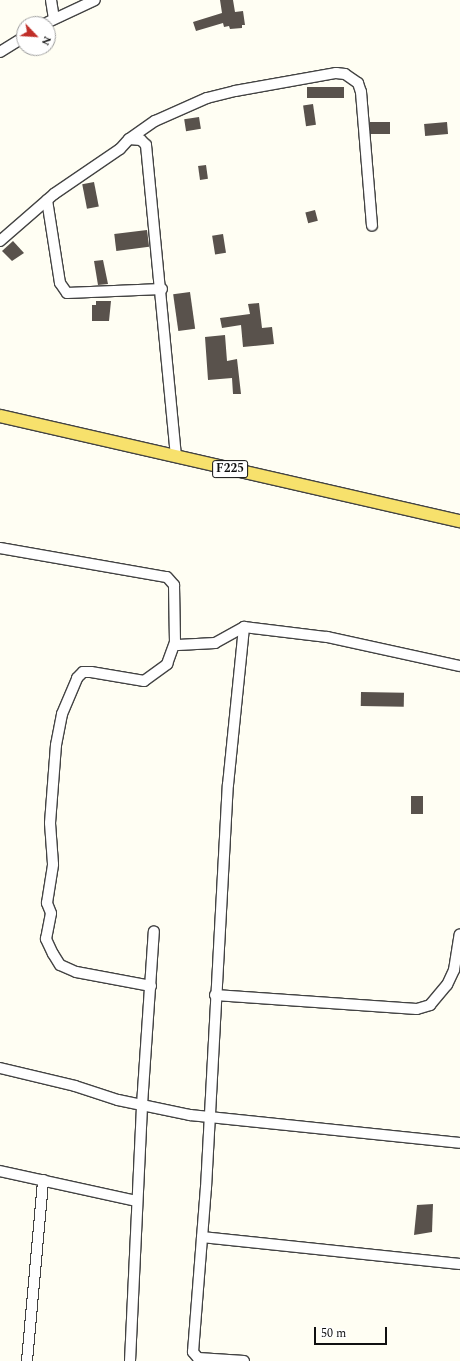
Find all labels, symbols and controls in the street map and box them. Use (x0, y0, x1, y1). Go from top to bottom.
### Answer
north arrow (16, 16, 56, 56)
text: N (37, 33, 56, 49)
road number: F225 (212, 459, 248, 479)
scale bar (316, 1319, 389, 1345)
text: 50 m (321, 1324, 346, 1343)

